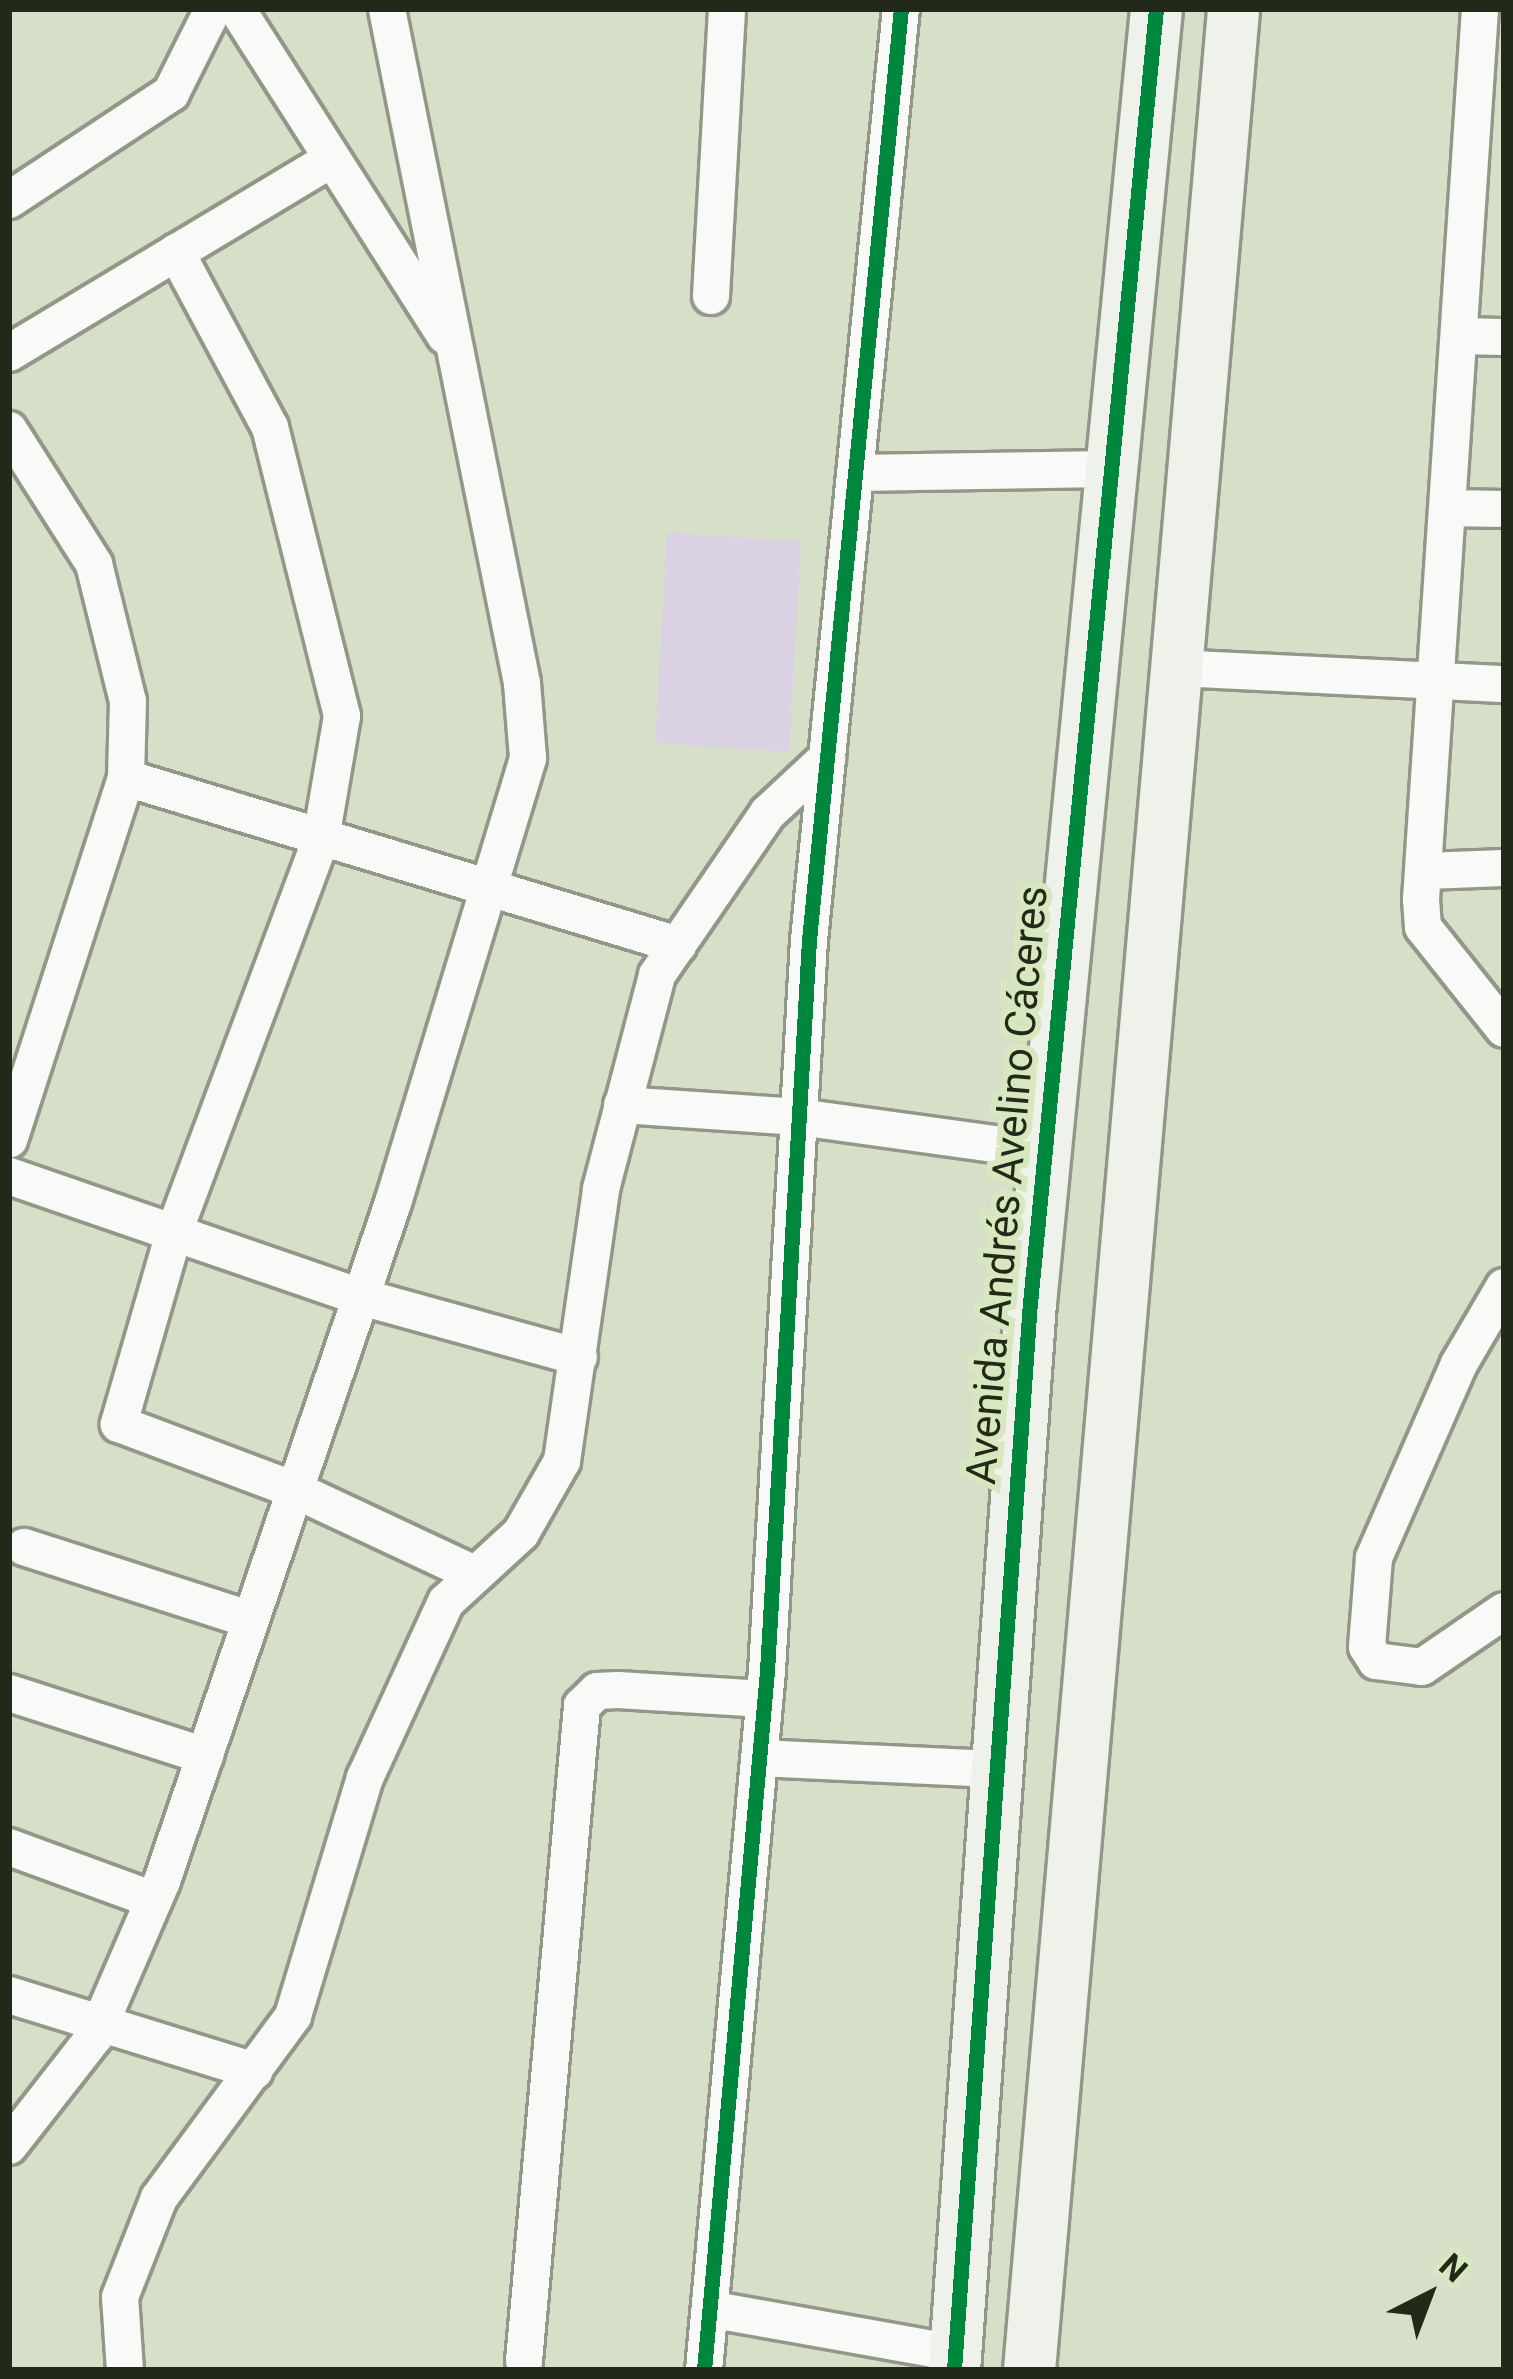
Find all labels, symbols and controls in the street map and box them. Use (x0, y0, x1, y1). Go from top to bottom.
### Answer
street label: Avenida Andrés Avelino Cáceres (956, 884, 1058, 1486)
north arrow (1369, 2235, 1489, 2355)
text: N (1432, 2246, 1475, 2290)

